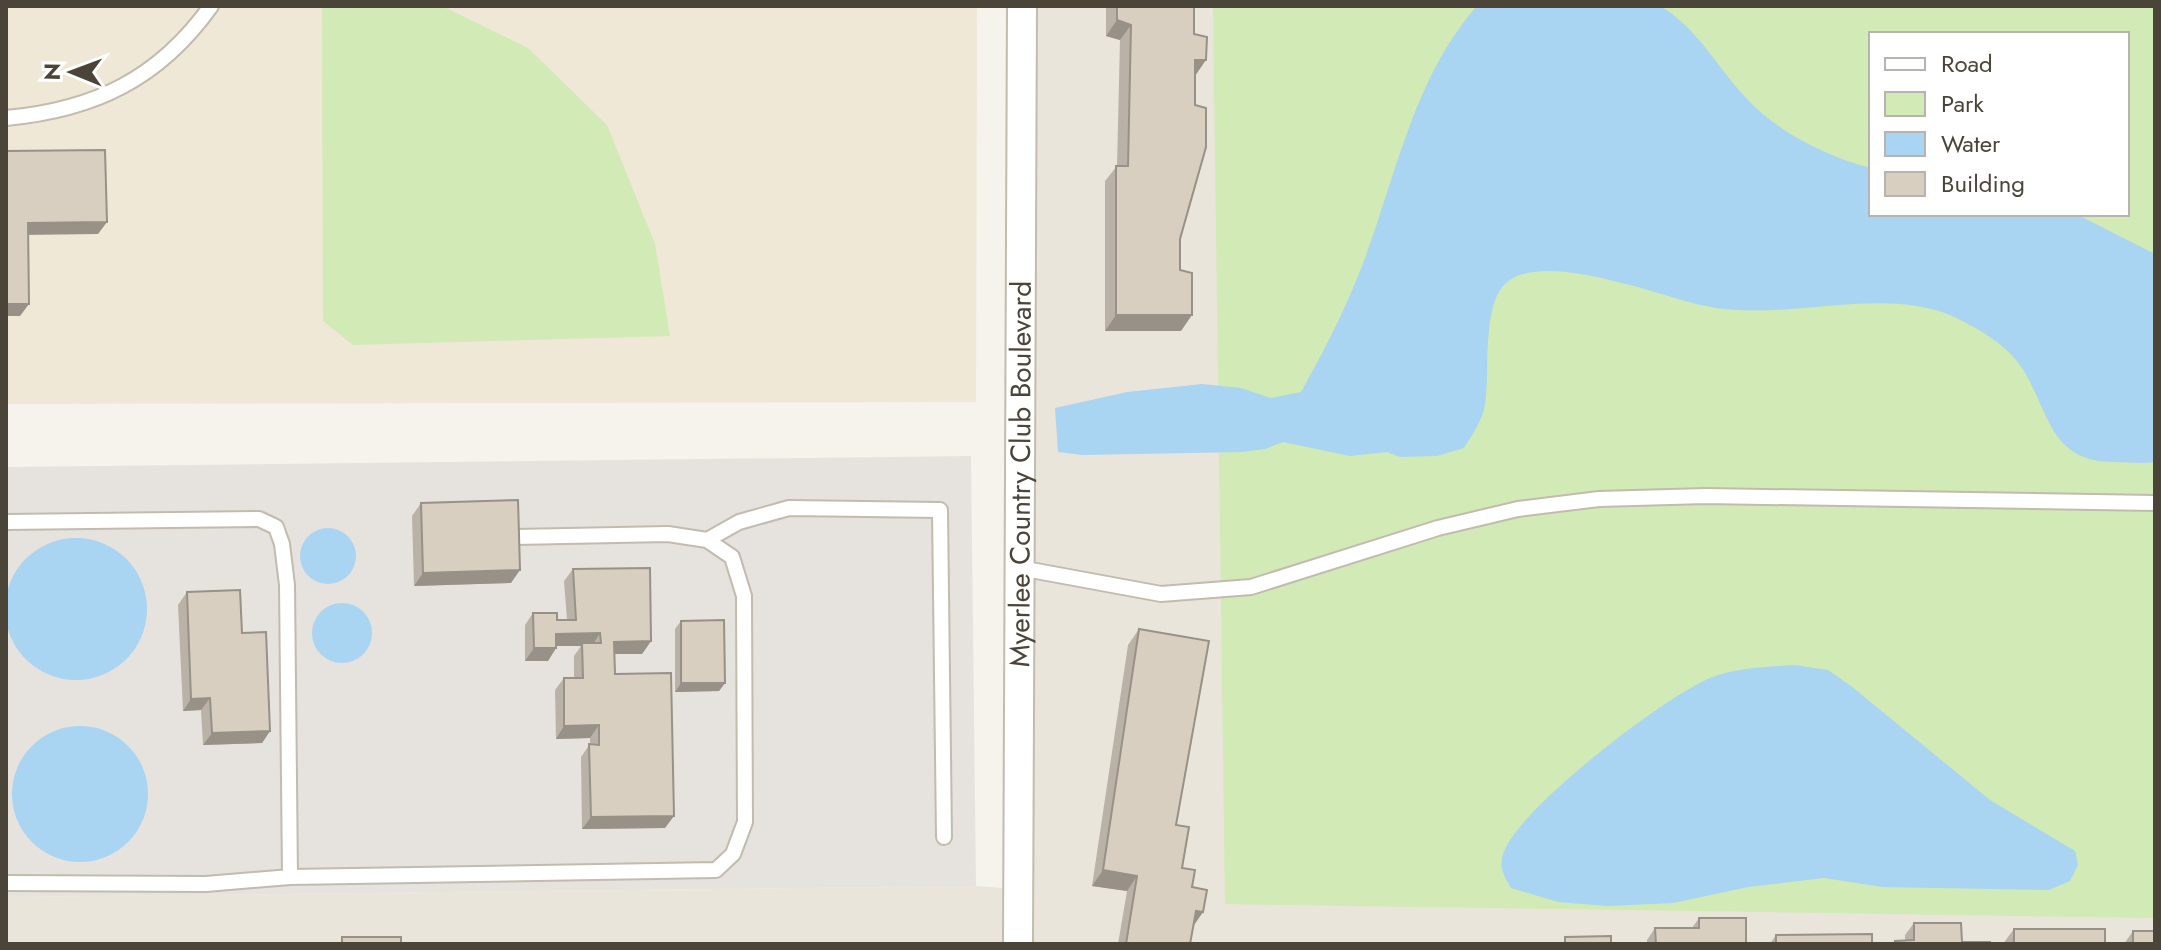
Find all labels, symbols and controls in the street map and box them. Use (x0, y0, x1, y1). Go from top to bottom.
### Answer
north arrow (32, 32, 112, 112)
legend (1869, 32, 2129, 216)
text: Road (1941, 46, 1993, 81)
text: N (36, 63, 68, 81)
text: Park (1941, 86, 1984, 121)
text: Water (1941, 126, 2001, 161)
text: Building (1941, 166, 2025, 201)
street label: Myerlee Country Club Boulevard (999, 281, 1041, 667)

